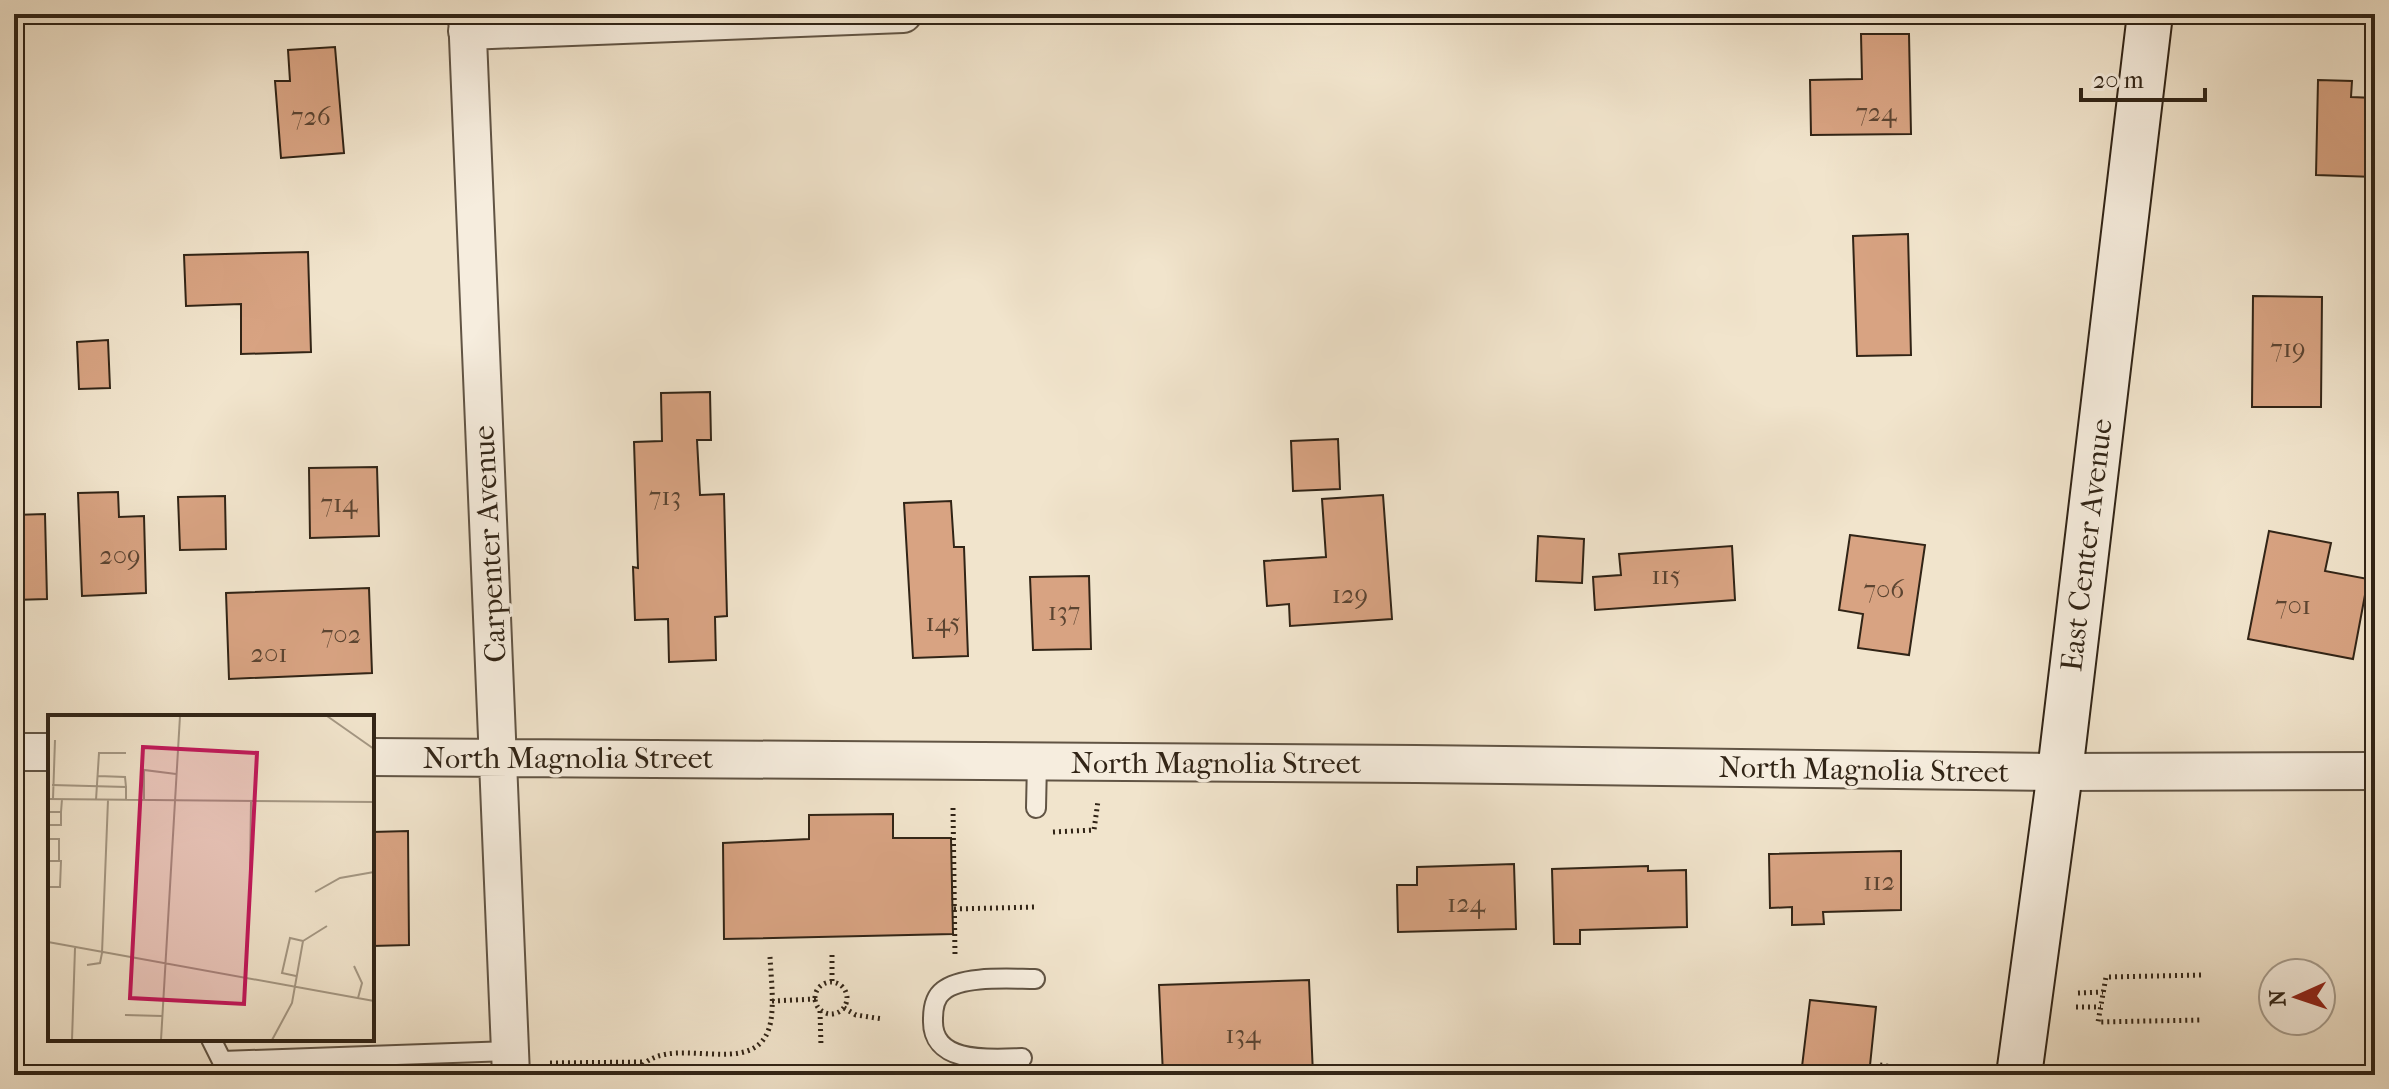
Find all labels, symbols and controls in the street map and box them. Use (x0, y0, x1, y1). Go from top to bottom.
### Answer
scale bar (2081, 52, 2205, 102)
text: 20 m (2093, 66, 2144, 94)
house number: 724 (1855, 97, 1897, 128)
house number: 726 (291, 101, 332, 132)
house number: 719 (2270, 333, 2306, 364)
street label: East Center Avenue (2054, 417, 2120, 673)
street label: Carpenter Avenue (466, 424, 514, 664)
house number: 713 (649, 481, 681, 512)
house number: 714 (320, 488, 358, 519)
house number: 209 (99, 540, 141, 571)
house number: 115 (1651, 560, 1681, 591)
house number: 706 (1864, 574, 1905, 605)
house number: 129 (1332, 579, 1368, 610)
house number: 701 (2275, 590, 2311, 621)
house number: 137 (1048, 596, 1080, 627)
house number: 145 (925, 607, 961, 638)
house number: 702 (321, 619, 361, 650)
house number: 201 (251, 638, 287, 669)
inset map (48, 715, 374, 1041)
street label: North Magnolia Street (423, 741, 714, 776)
street label: North Magnolia Street (1071, 746, 1362, 781)
street label: North Magnolia Street (1718, 750, 2010, 790)
house number: 112 (1863, 866, 1895, 897)
house number: 124 (1447, 888, 1486, 919)
north arrow (2257, 957, 2337, 1037)
text: N (2265, 989, 2291, 1007)
house number: 134 (1225, 1019, 1261, 1050)

